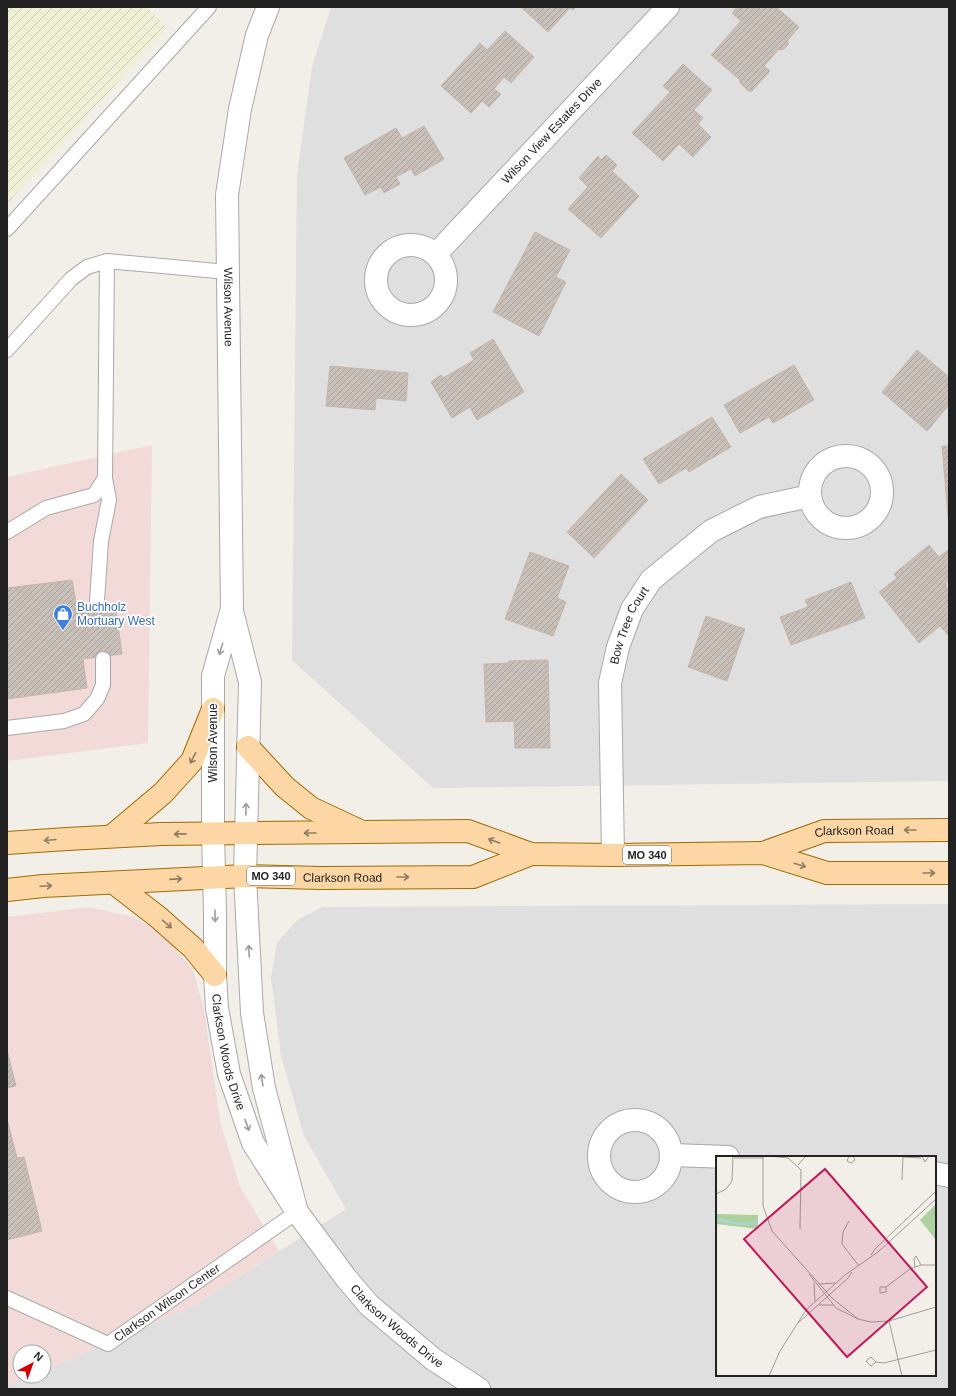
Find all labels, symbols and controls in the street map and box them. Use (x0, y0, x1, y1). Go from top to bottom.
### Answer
street label: Wilson View Estates Drive (499, 75, 605, 187)
street label: Wilson Avenue (221, 267, 236, 347)
street label: Bow Tree Court (607, 583, 652, 666)
place label: Buchholz Mortuary West (77, 600, 155, 628)
shop icon: Buchholz Mortuary West (52, 603, 74, 631)
one-way arrow (216, 642, 224, 655)
street label: Wilson Avenue (206, 703, 220, 783)
one-way arrow (188, 752, 196, 764)
one-way arrow (243, 803, 250, 816)
street label: Clarkson Road (813, 823, 894, 841)
one-way arrow (904, 826, 917, 834)
one-way arrow (304, 829, 317, 837)
one-way arrow (174, 830, 187, 838)
one-way arrow (44, 836, 57, 843)
one-way arrow (489, 836, 501, 844)
road number: MO 340 (623, 846, 671, 864)
one-way arrow (794, 862, 807, 869)
road number: MO 340 (247, 867, 295, 885)
one-way arrow (922, 869, 935, 877)
street label: Clarkson Road (303, 871, 382, 885)
one-way arrow (396, 873, 409, 881)
one-way arrow (169, 876, 182, 883)
one-way arrow (39, 882, 52, 890)
one-way arrow (211, 909, 219, 922)
one-way arrow (161, 919, 171, 928)
one-way arrow (245, 945, 252, 958)
street label: Clarkson Woods Drive (209, 993, 248, 1112)
one-way arrow (258, 1074, 266, 1087)
one-way arrow (244, 1119, 252, 1131)
inset map (716, 1156, 936, 1376)
street label: Clarkson Wilson Center (111, 1261, 223, 1345)
street label: Clarkson Woods Drive (348, 1282, 446, 1371)
north arrow (12, 1344, 52, 1384)
text: N (32, 1349, 46, 1364)

